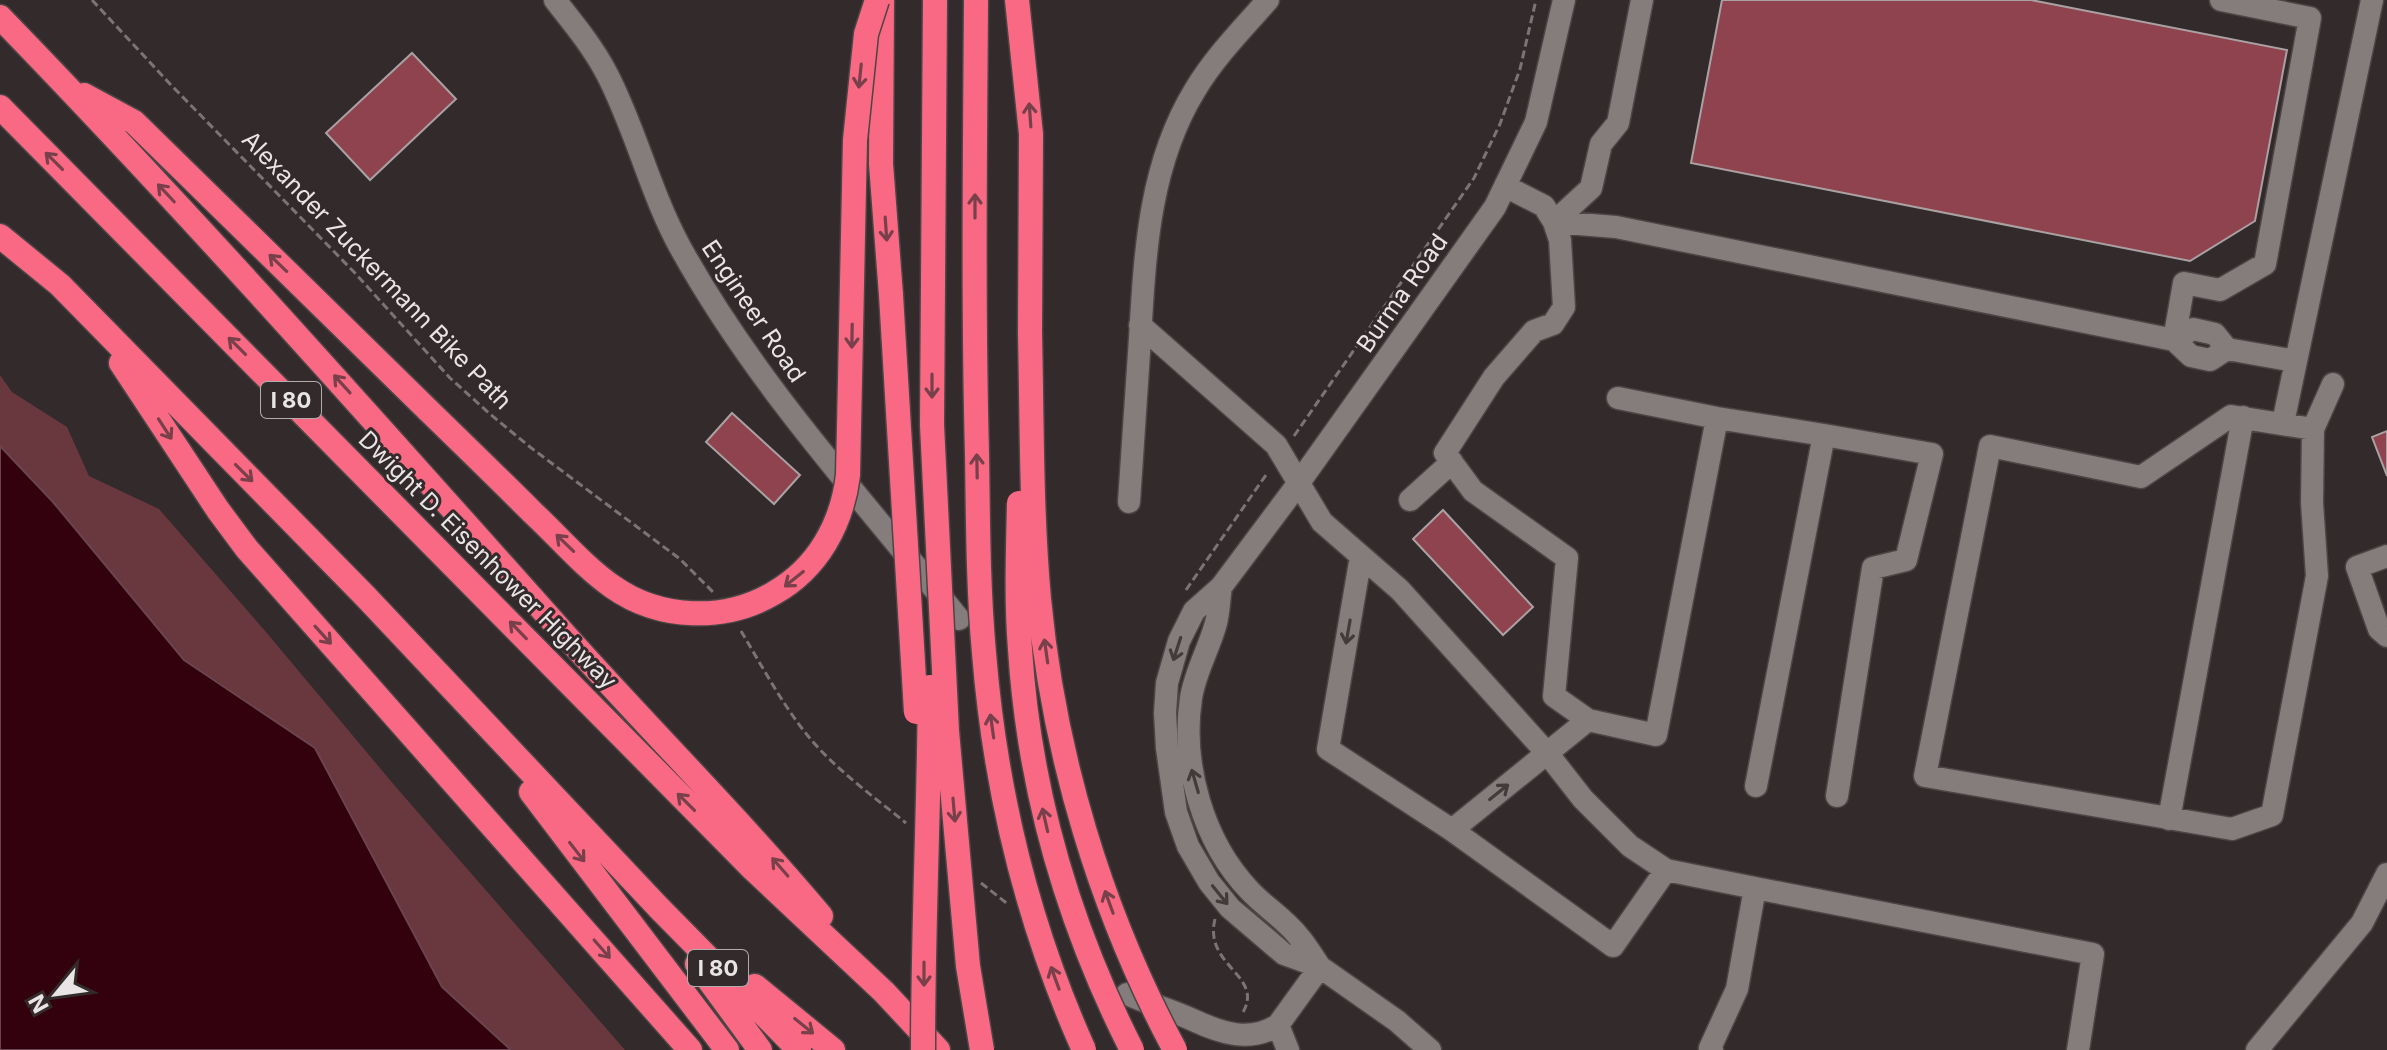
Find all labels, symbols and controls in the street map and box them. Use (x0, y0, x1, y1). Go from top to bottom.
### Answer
one-way arrow (853, 62, 868, 89)
one-way arrow (1022, 102, 1037, 129)
street label: Alexander Zuckermann Bike Path (236, 125, 518, 415)
one-way arrow (45, 152, 64, 171)
one-way arrow (158, 183, 176, 203)
one-way arrow (967, 193, 983, 220)
one-way arrow (879, 215, 894, 242)
street label: Burma Road (1350, 228, 1454, 358)
street label: Engineer Road (696, 235, 812, 387)
one-way arrow (268, 254, 288, 273)
one-way arrow (844, 322, 860, 349)
one-way arrow (228, 337, 247, 356)
one-way arrow (924, 372, 940, 399)
one-way arrow (333, 375, 351, 395)
road number: I 80 (261, 382, 321, 418)
one-way arrow (157, 418, 173, 440)
street label: Dwight D. Eisenhower Highway (353, 425, 623, 695)
one-way arrow (969, 453, 985, 480)
one-way arrow (235, 463, 254, 483)
one-way arrow (555, 534, 575, 553)
one-way arrow (784, 570, 805, 587)
one-way arrow (1340, 619, 1355, 645)
one-way arrow (509, 621, 528, 640)
one-way arrow (314, 624, 332, 644)
one-way arrow (1169, 636, 1184, 661)
one-way arrow (1038, 638, 1053, 664)
one-way arrow (984, 714, 999, 739)
one-way arrow (1187, 769, 1201, 794)
one-way arrow (1489, 783, 1510, 801)
one-way arrow (677, 792, 697, 812)
one-way arrow (947, 796, 962, 823)
one-way arrow (1037, 808, 1052, 834)
one-way arrow (568, 840, 585, 862)
one-way arrow (771, 858, 789, 878)
one-way arrow (1211, 884, 1229, 905)
one-way arrow (1101, 890, 1115, 915)
one-way arrow (592, 939, 610, 959)
road number: I 80 (688, 950, 748, 986)
north arrow (16, 954, 96, 1034)
one-way arrow (916, 960, 931, 987)
one-way arrow (1046, 965, 1061, 990)
text: N (23, 990, 54, 1017)
one-way arrow (793, 1017, 814, 1035)

